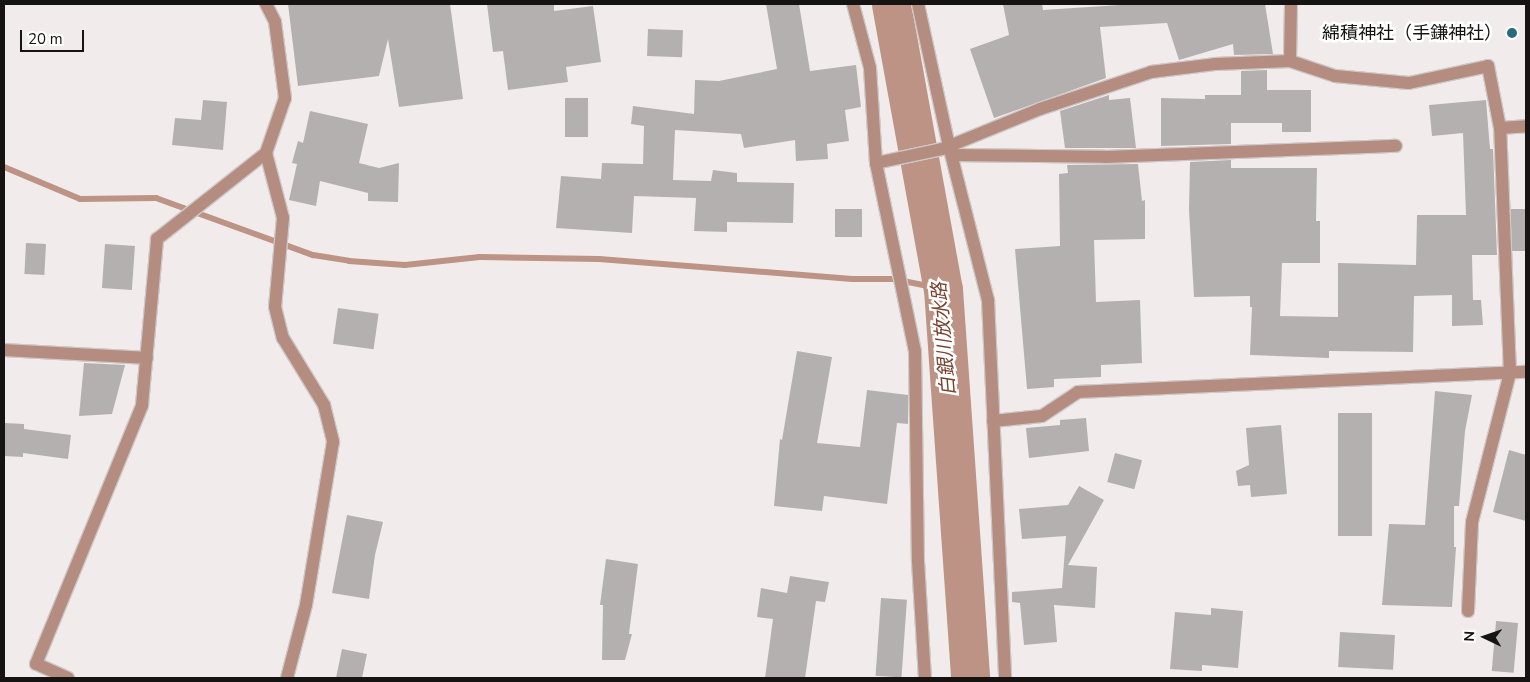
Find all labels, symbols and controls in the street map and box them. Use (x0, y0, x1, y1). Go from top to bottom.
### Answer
scale bar (22, 20, 86, 52)
place label: 綿積神社（手鎌神社） (1322, 22, 1502, 44)
marker: 綿積神社（手鎌神社） (1506, 27, 1518, 39)
text: 20 m (28, 29, 63, 49)
water label: 白銀川放水路 (929, 281, 961, 397)
north arrow (1460, 612, 1510, 662)
text: N (1460, 630, 1479, 642)

